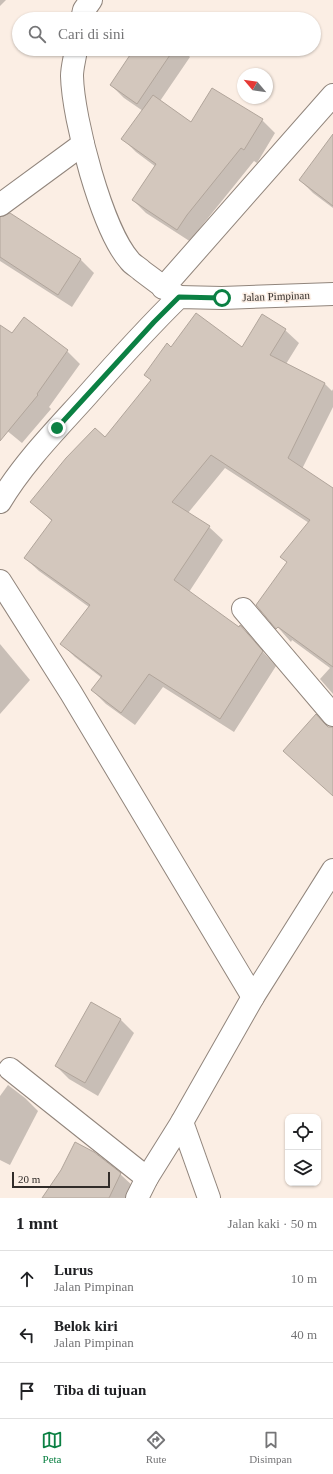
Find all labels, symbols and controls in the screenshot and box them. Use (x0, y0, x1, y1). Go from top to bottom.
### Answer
search box (12, 12, 321, 56)
icon: search (26, 23, 48, 45)
text: Cari di sini (58, 26, 125, 42)
north arrow (237, 68, 273, 104)
route start (213, 289, 231, 307)
street label: Jalan Pimpinan (242, 289, 310, 303)
route end (48, 419, 66, 437)
map controls (285, 1114, 321, 1186)
button: locate (285, 1114, 321, 1150)
button: layers (285, 1150, 321, 1186)
scale bar (12, 1170, 110, 1189)
text: 20 m (18, 1173, 40, 1185)
text: 1 mnt (16, 1214, 58, 1233)
text: Jalan kaki · 50 m (227, 1216, 317, 1231)
text: Lurus (54, 1262, 93, 1278)
icon: ahead (16, 1268, 38, 1290)
text: 10 m (291, 1271, 317, 1286)
text: Jalan Pimpinan (54, 1279, 134, 1294)
text: Belok kiri (54, 1318, 118, 1334)
icon: left (16, 1324, 38, 1346)
text: 40 m (291, 1327, 317, 1342)
text: Jalan Pimpinan (54, 1335, 134, 1350)
icon: arrive (16, 1380, 38, 1402)
text: Tiba di tujuan (54, 1382, 146, 1398)
tab: Peta (41, 1429, 63, 1465)
tab: Rute (145, 1429, 167, 1465)
tab: Disimpan (249, 1429, 292, 1465)

